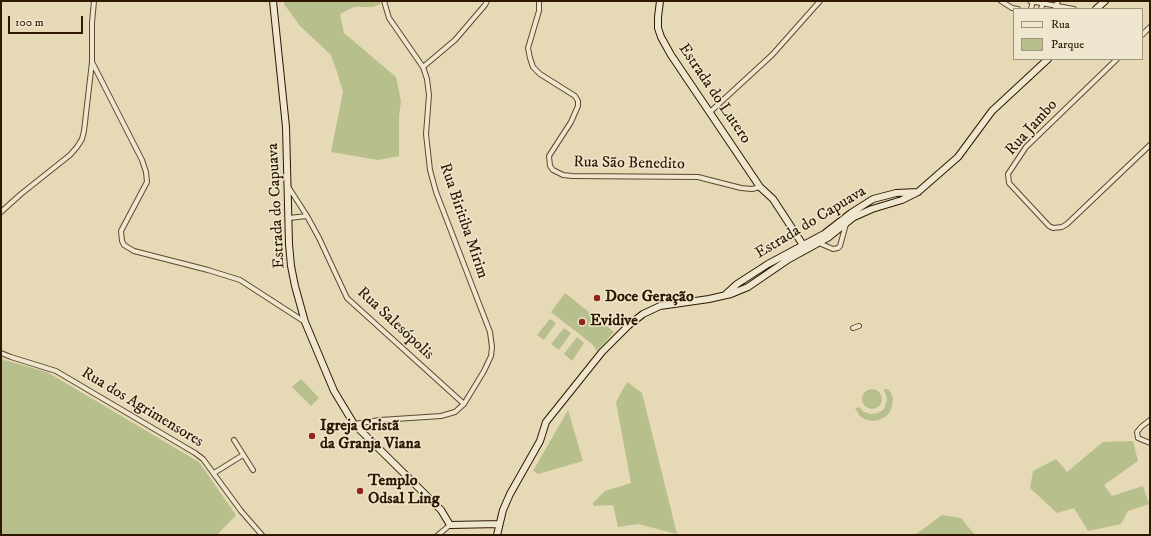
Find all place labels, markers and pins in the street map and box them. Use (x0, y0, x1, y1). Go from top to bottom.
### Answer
place label: Doce Geração (605, 288, 694, 308)
marker: Doce Geração (592, 293, 602, 303)
place label: Evidive (590, 312, 638, 332)
marker: Evidive (577, 317, 587, 327)
place label: Igreja Cristã da Granja Viana (320, 417, 421, 455)
marker: Igreja Cristã da Granja Viana (307, 431, 317, 441)
place label: Templo Odsal Ling (368, 472, 440, 510)
marker: Templo Odsal Ling (355, 486, 365, 496)

